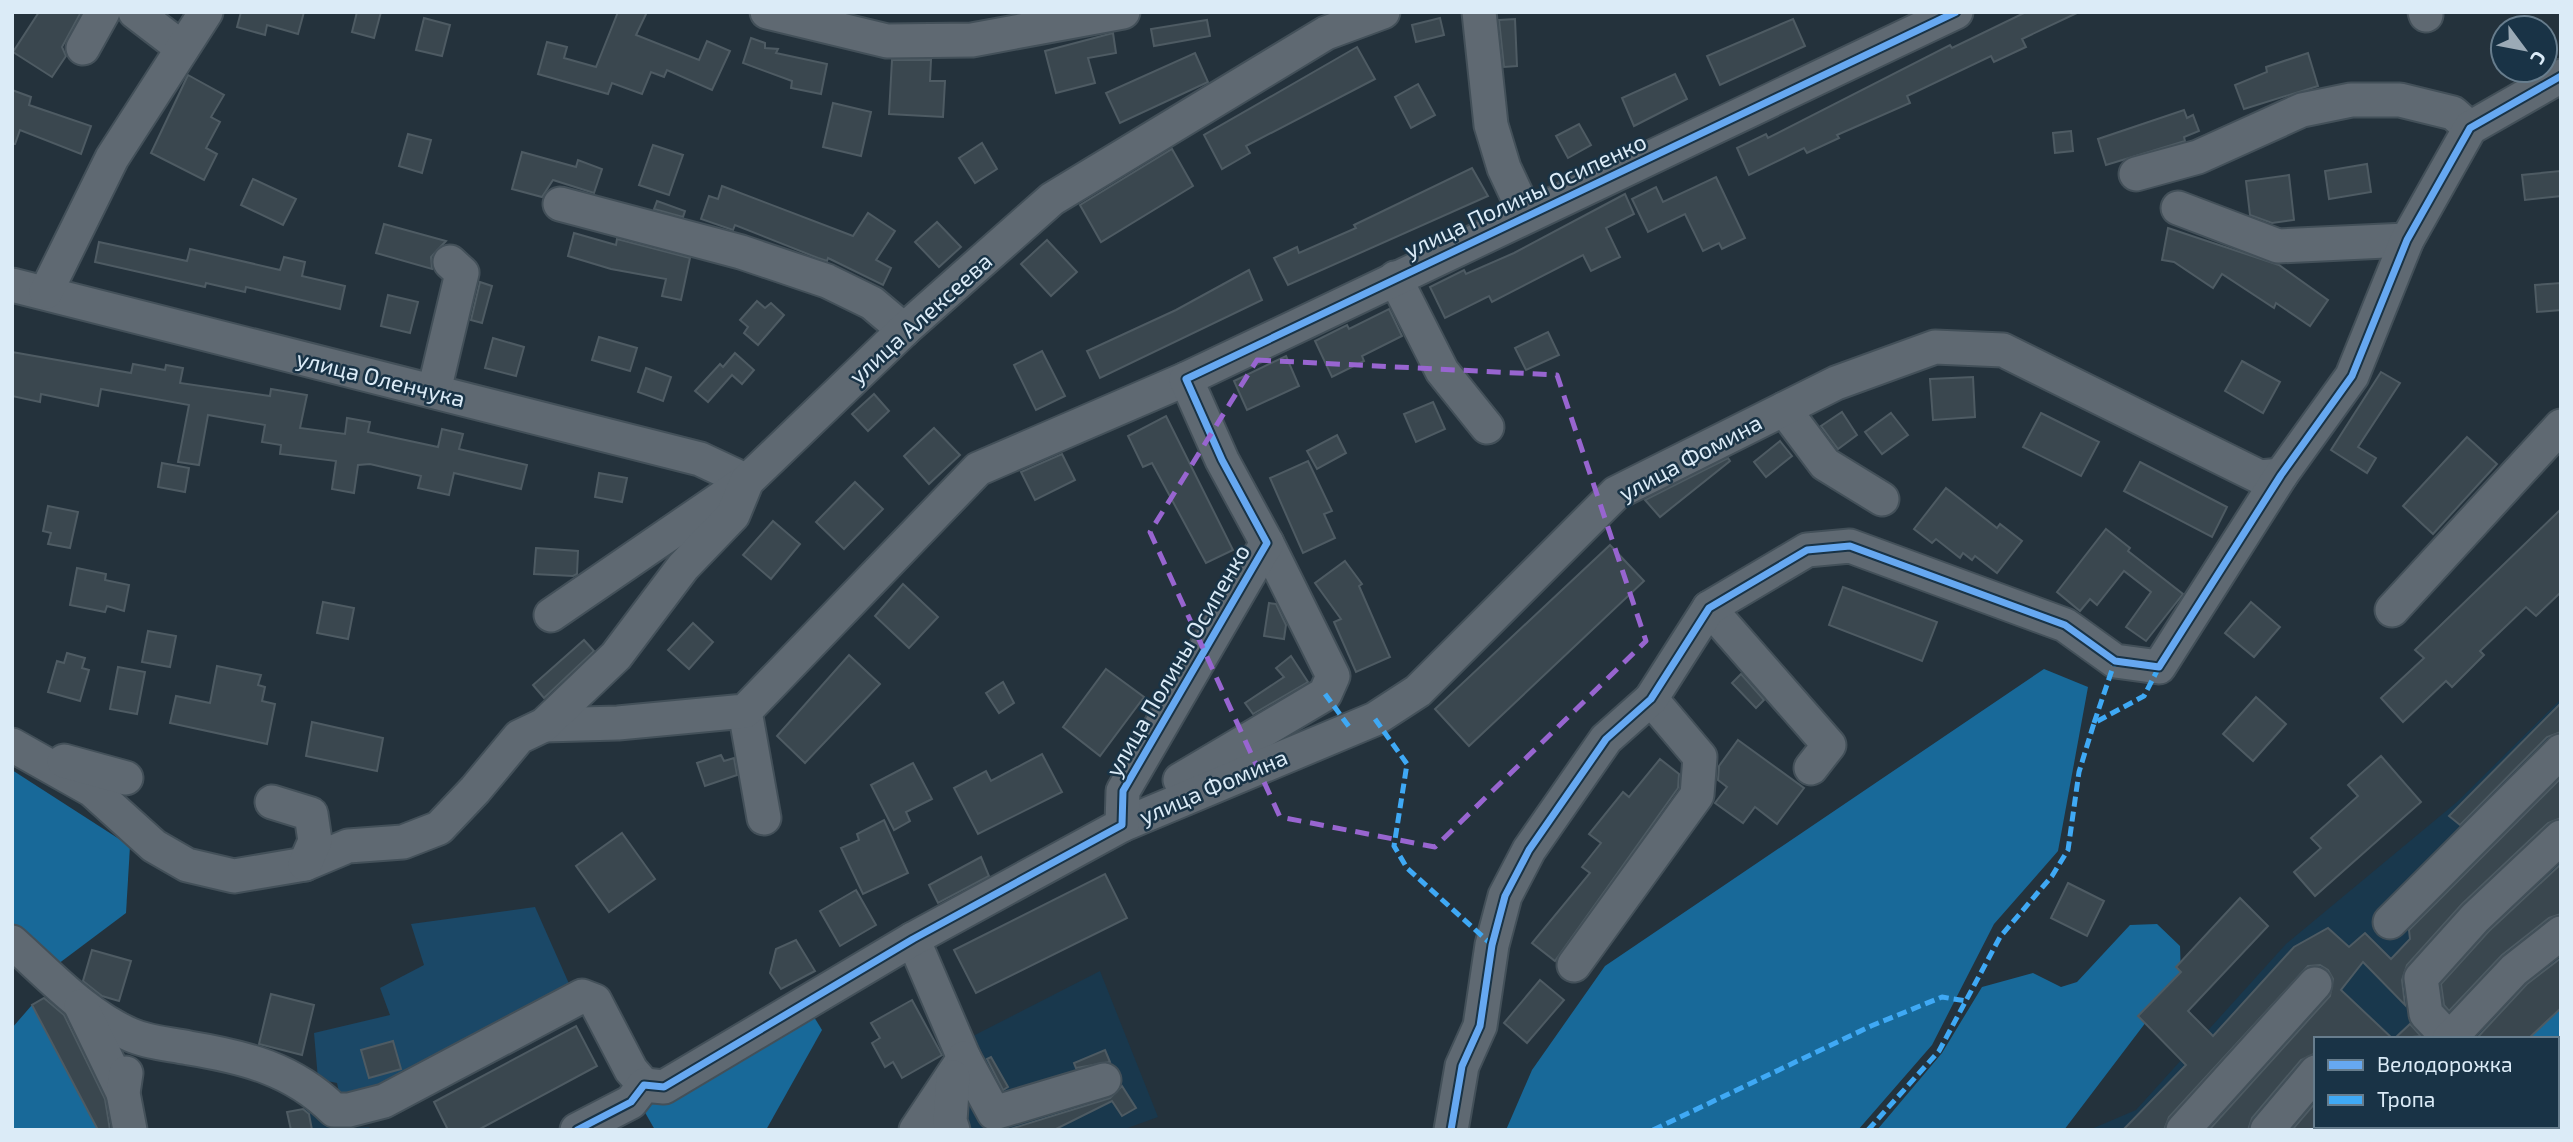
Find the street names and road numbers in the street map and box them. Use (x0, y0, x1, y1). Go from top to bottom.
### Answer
street label: улица Полины Осипенко (1400, 127, 1651, 264)
street label: улица Алексеева (843, 246, 998, 390)
street label: улица Оленчука (294, 344, 468, 413)
street label: улица Фомина (1614, 408, 1767, 507)
street label: улица Полины Осипенко (1099, 539, 1256, 782)
street label: улица Фомина (1135, 742, 1292, 831)

